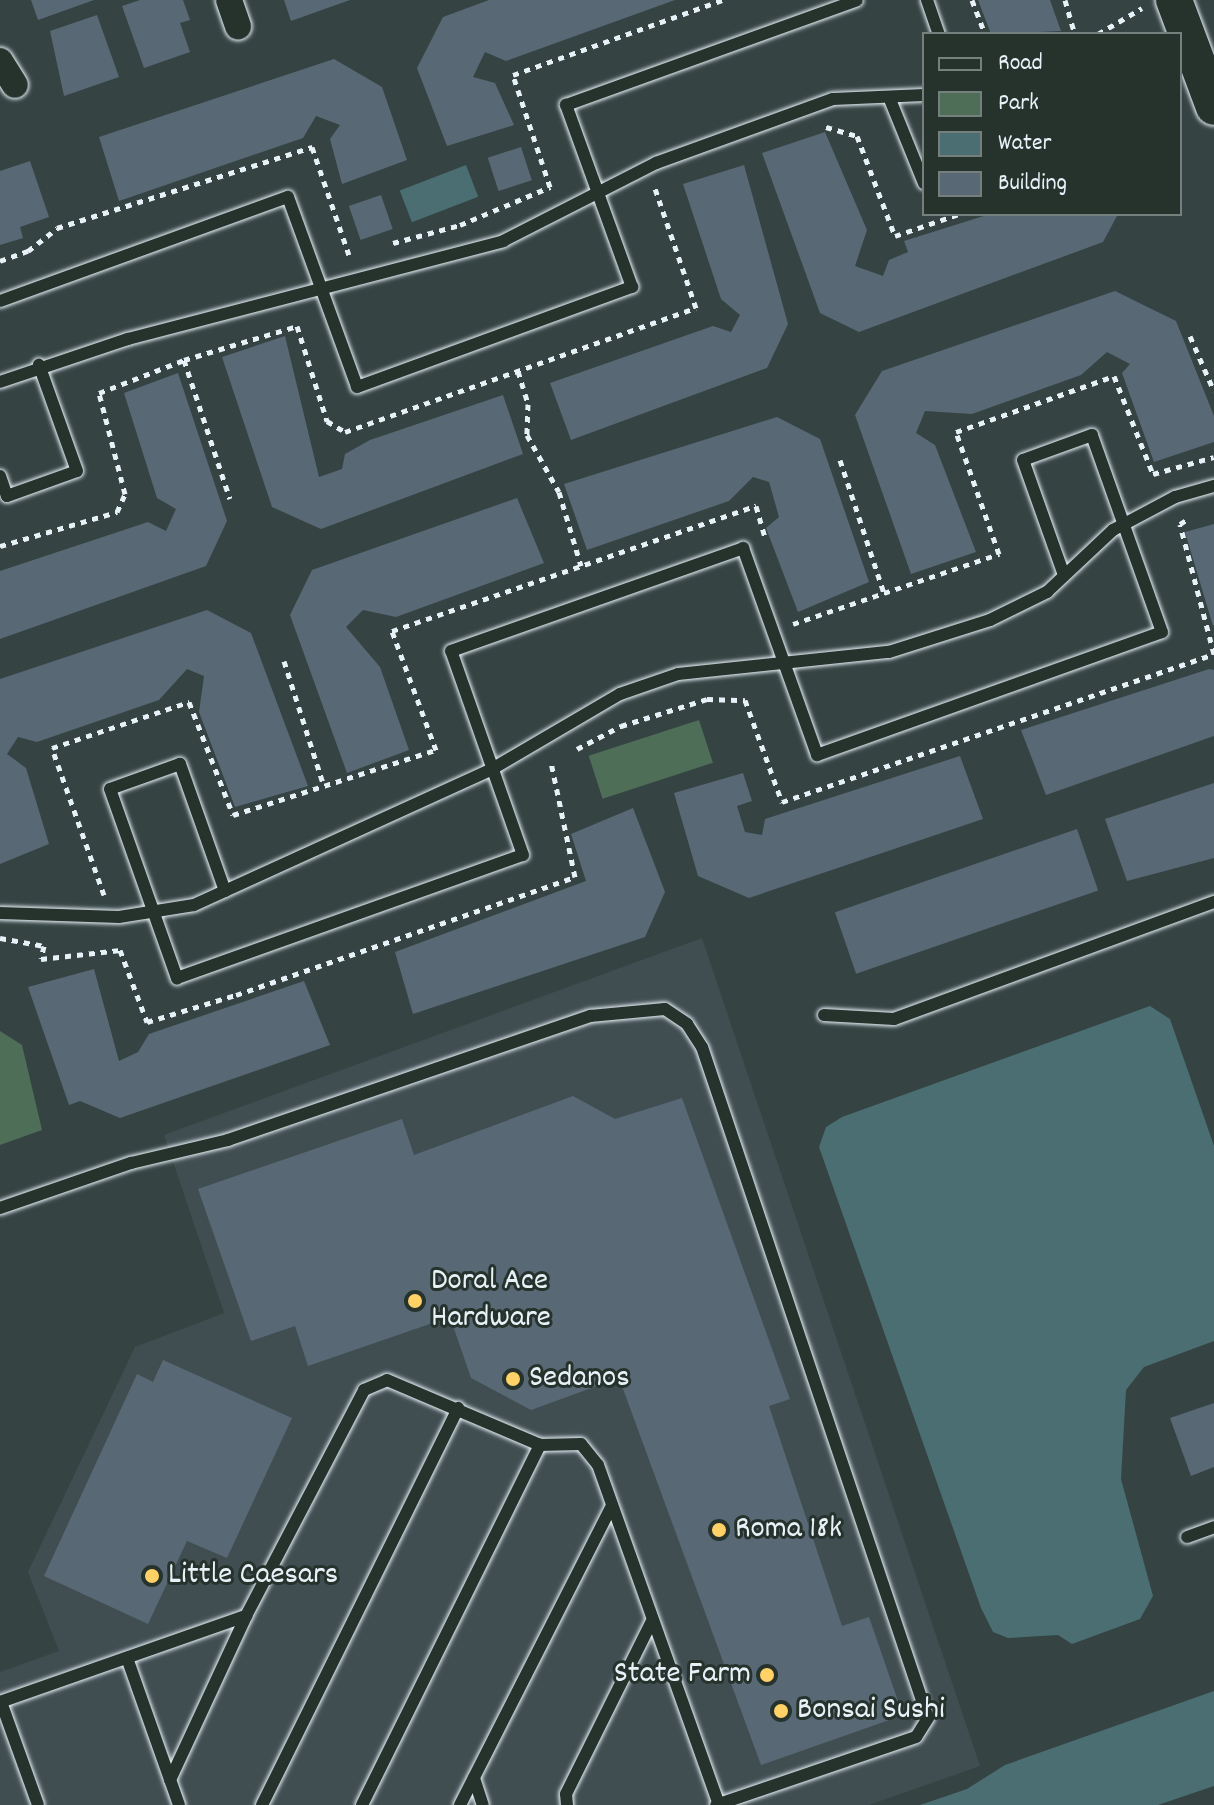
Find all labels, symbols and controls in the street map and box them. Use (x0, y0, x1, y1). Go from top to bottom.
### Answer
legend (922, 32, 1182, 216)
text: Road (998, 47, 1043, 81)
text: Park (998, 87, 1039, 121)
text: Water (998, 127, 1051, 161)
text: Building (998, 167, 1067, 201)
place label: Doral Ace Hardware (431, 1264, 551, 1339)
marker: Doral Ace Hardware (406, 1292, 424, 1310)
place label: Sedanos (529, 1360, 630, 1398)
marker: Sedanos (504, 1370, 522, 1388)
place label: Roma 18k (735, 1511, 842, 1549)
marker: Roma 18k (710, 1521, 728, 1539)
place label: Little Caesars (168, 1557, 338, 1595)
marker: Little Caesars (143, 1567, 161, 1585)
place label: State Farm (614, 1656, 751, 1694)
marker: State Farm (758, 1666, 776, 1684)
place label: Bonsai Sushi (797, 1692, 945, 1730)
marker: Bonsai Sushi (772, 1702, 790, 1720)

